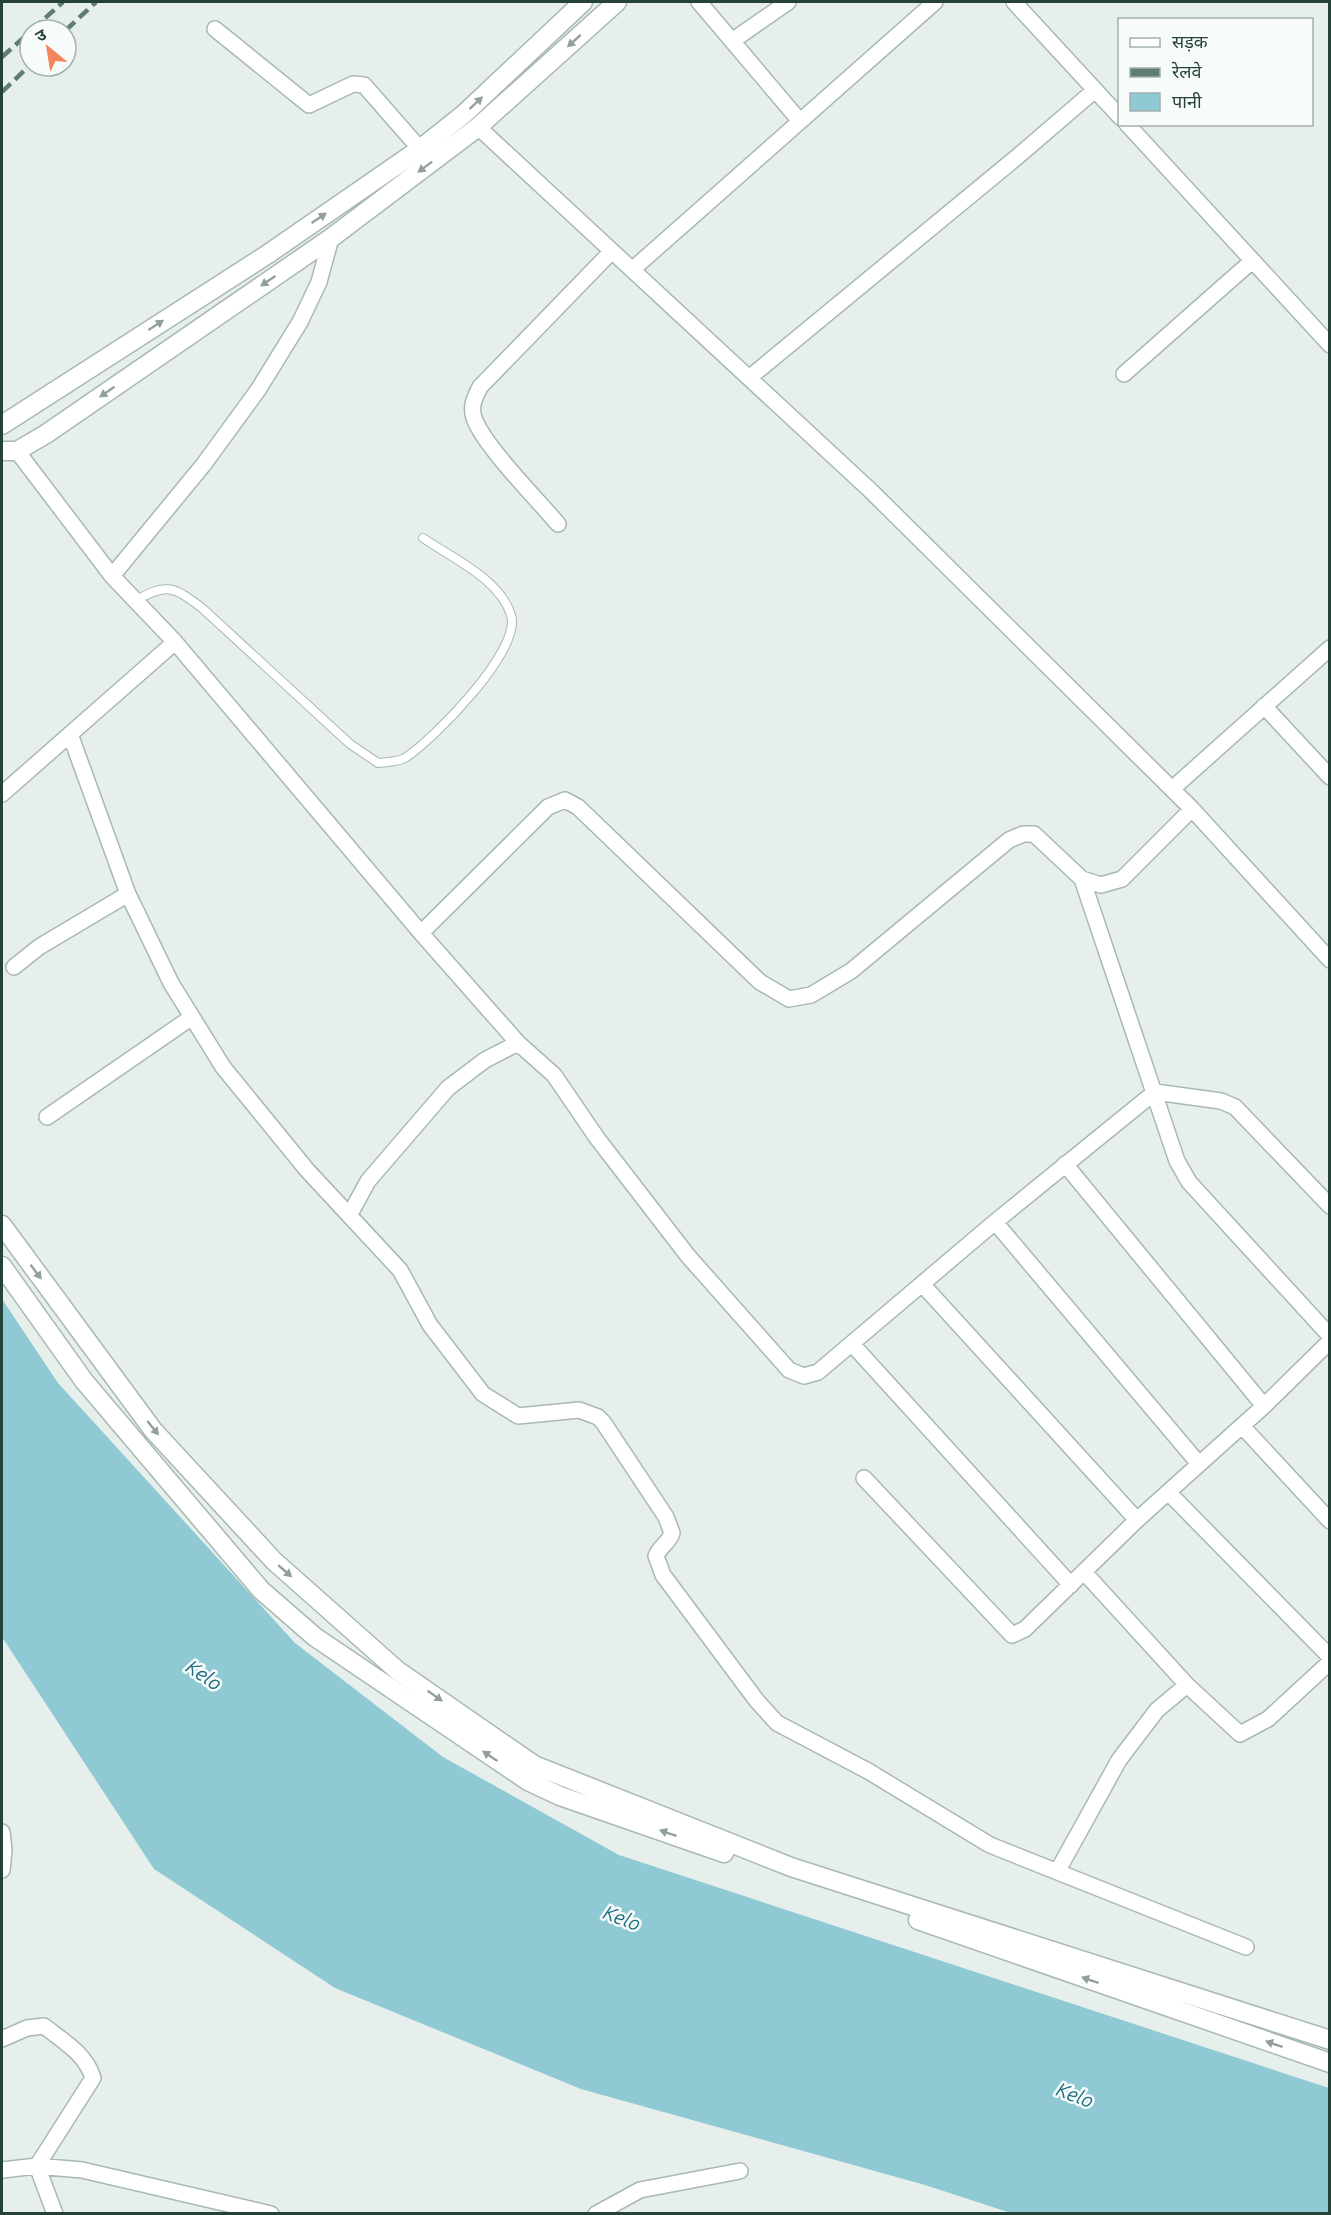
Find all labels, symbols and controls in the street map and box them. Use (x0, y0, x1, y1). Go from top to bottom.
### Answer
north arrow (18, 18, 78, 78)
legend (1118, 18, 1313, 126)
text: उ (32, 25, 50, 45)
text: सड़क (1172, 31, 1209, 52)
one-way arrow (567, 34, 582, 47)
text: रेलवे (1171, 61, 1203, 81)
text: पानी (1172, 91, 1202, 111)
one-way arrow (469, 96, 483, 110)
one-way arrow (418, 160, 433, 172)
one-way arrow (311, 212, 327, 224)
one-way arrow (260, 275, 276, 287)
one-way arrow (148, 320, 165, 331)
one-way arrow (99, 386, 115, 397)
one-way arrow (30, 1264, 42, 1279)
one-way arrow (146, 1420, 159, 1436)
one-way arrow (277, 1564, 292, 1577)
water label: Kelo (182, 1654, 227, 1695)
one-way arrow (426, 1690, 442, 1702)
one-way arrow (482, 1750, 498, 1761)
one-way arrow (659, 1828, 677, 1838)
water label: Kelo (600, 1900, 644, 1935)
one-way arrow (1081, 1975, 1099, 1984)
one-way arrow (1265, 2039, 1283, 2049)
water label: Kelo (1053, 2077, 1097, 2112)

